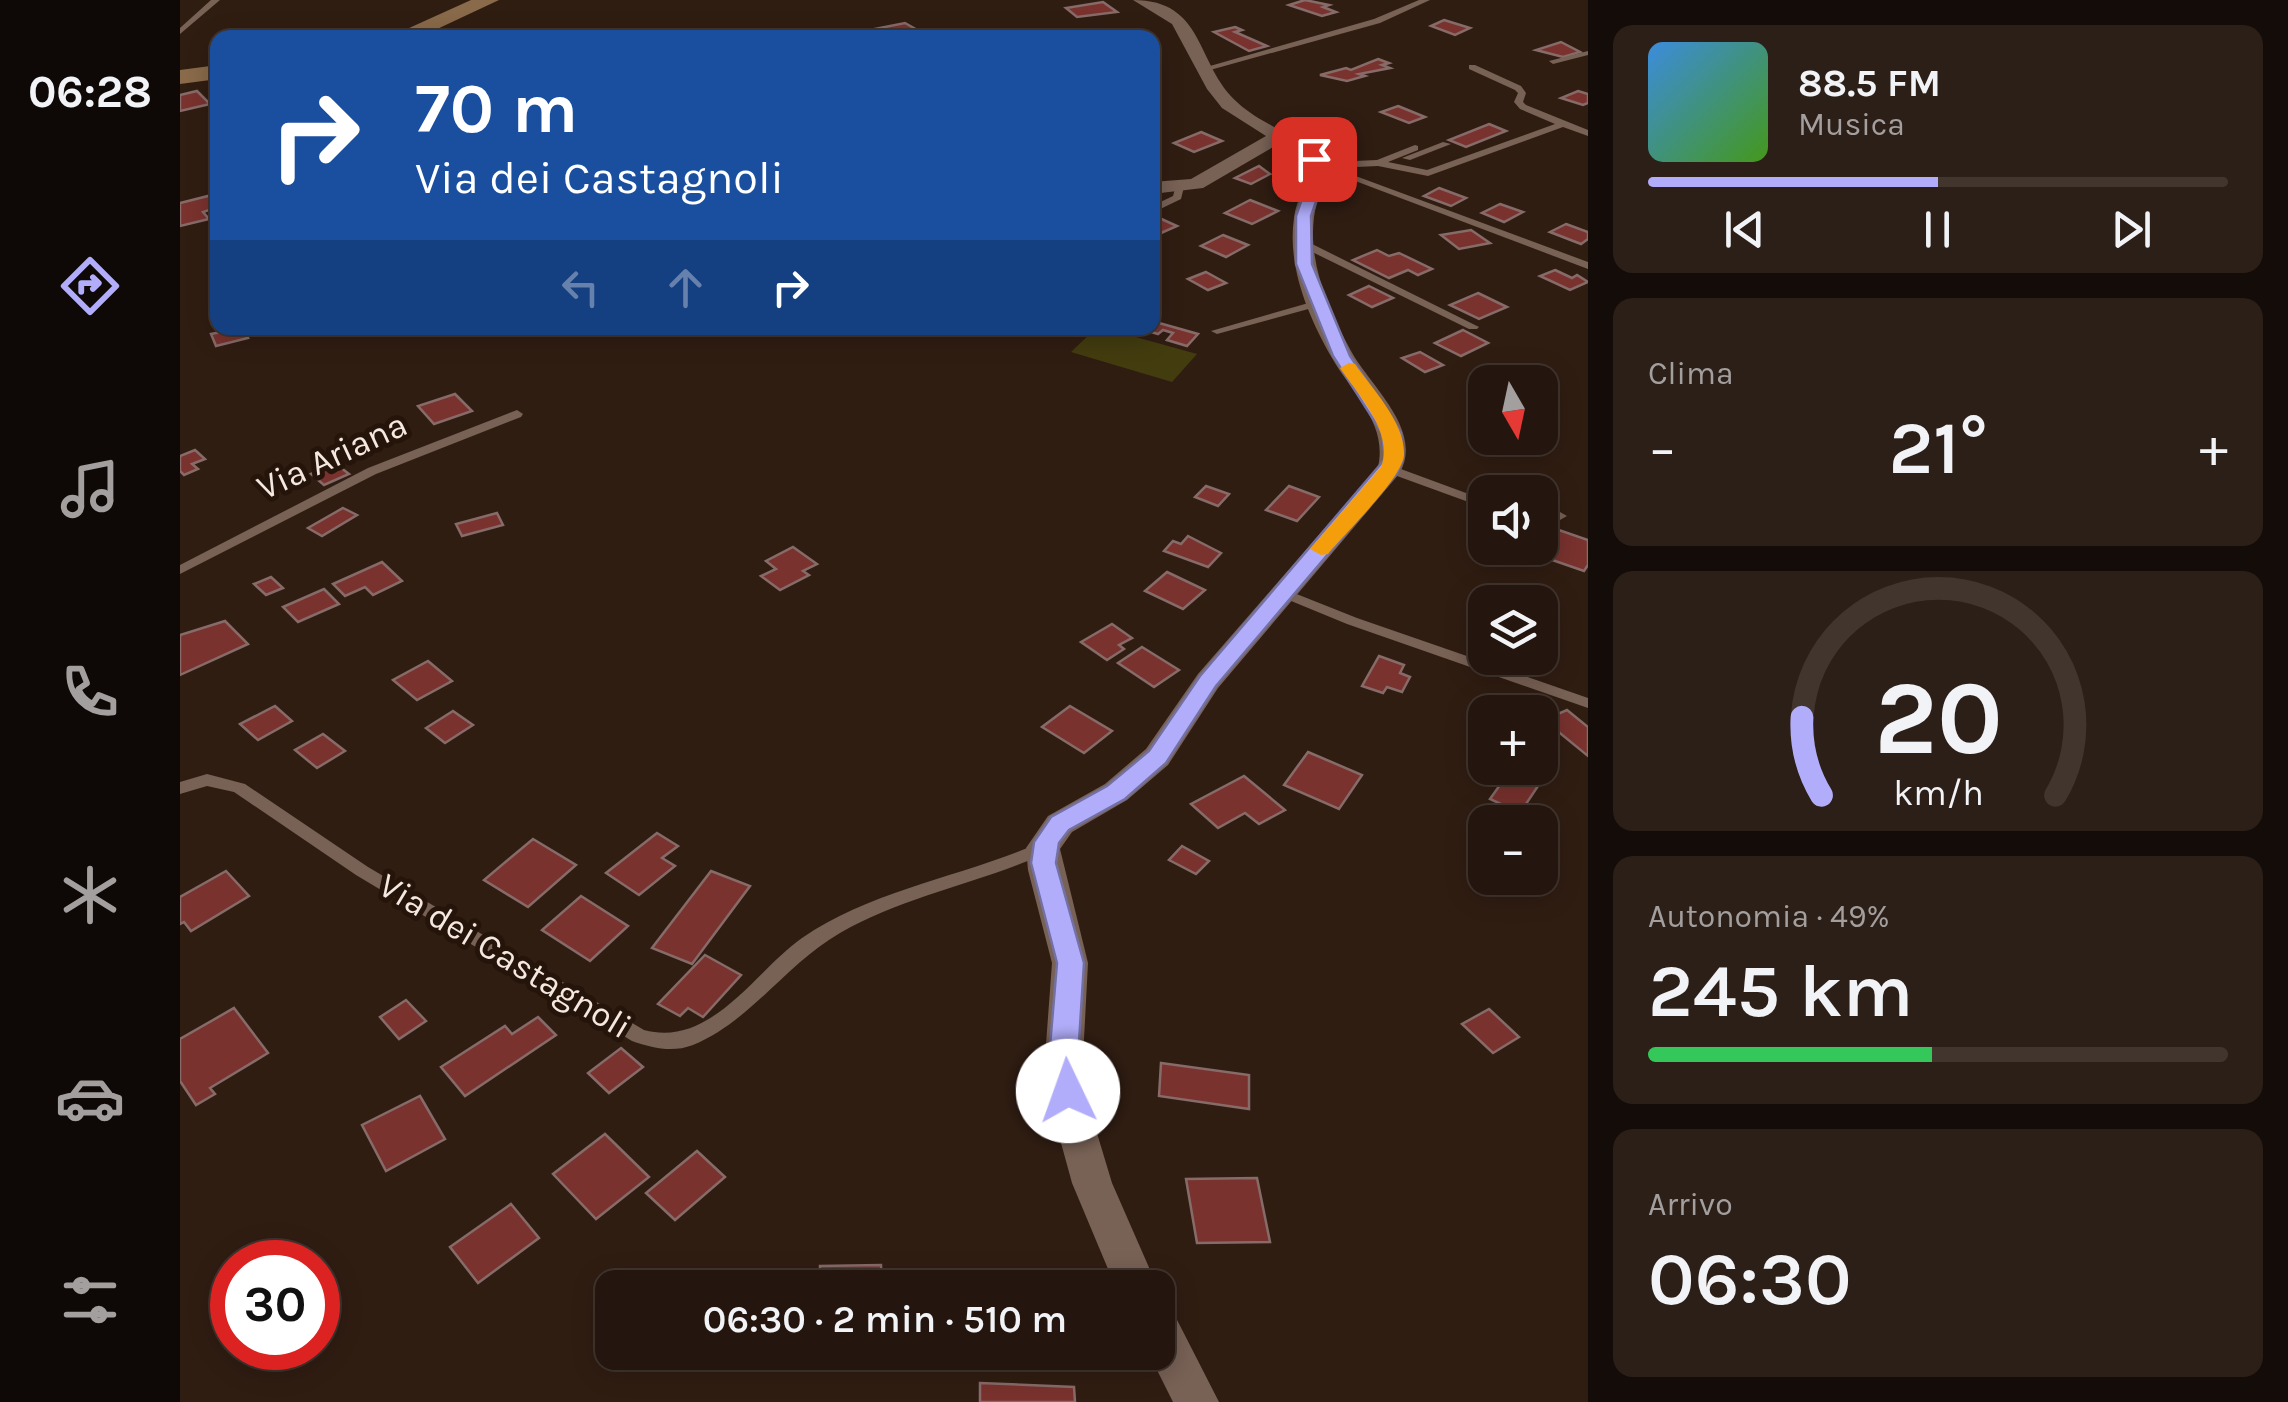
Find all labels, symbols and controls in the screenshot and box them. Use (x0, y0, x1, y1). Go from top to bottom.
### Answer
text: 88.5 FM (1798, 61, 1941, 106)
text: 06:28 (28, 66, 152, 118)
text: 70 m (415, 68, 578, 150)
icon: right (250, 70, 380, 200)
text: Musica (1798, 106, 1905, 143)
pin (1272, 117, 1357, 202)
icon: arrive (1287, 132, 1342, 187)
text: Via dei Castagnoli (415, 152, 784, 204)
icon: previous (1717, 202, 1772, 257)
icon: pause (1910, 202, 1965, 257)
icon: next (2104, 202, 2159, 257)
icon: directions (55, 251, 125, 321)
icon: left (553, 260, 608, 315)
icon: ahead (658, 260, 713, 315)
icon: right (763, 260, 818, 315)
text: Clima (1648, 355, 1734, 392)
north arrow (1468, 365, 1558, 455)
map controls (1468, 365, 1558, 895)
street label: Via Ariana (251, 403, 413, 509)
text: 21° (1888, 404, 1988, 492)
text: − (1648, 416, 1677, 480)
text: + (2199, 416, 2228, 480)
icon: music (55, 454, 125, 524)
button: sound (1468, 475, 1558, 565)
button: layers (1468, 585, 1558, 675)
icon: phone (55, 657, 125, 727)
text: 20 (1874, 658, 2002, 779)
button: + (1468, 695, 1558, 785)
text: km/h (1893, 772, 1983, 814)
button: − (1468, 805, 1558, 895)
icon: climate (55, 860, 125, 930)
street label: Via dei Castagnoli (371, 865, 639, 1047)
text: Autonomia · 49% (1648, 898, 1890, 935)
text: 245 km (1648, 947, 1913, 1035)
position arrow (1016, 1039, 1120, 1143)
icon: car (55, 1063, 125, 1133)
text: Arrivo (1648, 1186, 1733, 1223)
text: 06:30 (1648, 1235, 1852, 1323)
speed limit sign: 30 (210, 1240, 340, 1370)
icon: filters (55, 1265, 125, 1335)
text: 06:30 · 2 min · 510 m (703, 1297, 1067, 1342)

